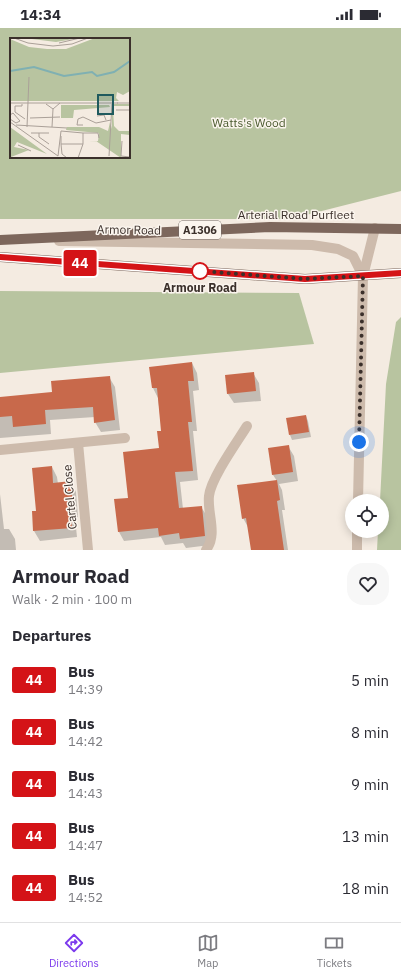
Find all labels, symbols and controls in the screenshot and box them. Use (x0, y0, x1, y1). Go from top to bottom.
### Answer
text: 14:34 (20, 5, 61, 24)
inset map (10, 38, 130, 158)
park label: Watts's Wood (212, 115, 286, 130)
street label: Arterial Road Purfleet (238, 207, 354, 222)
street label: Armor Road (97, 221, 161, 238)
road number: A1306 (179, 221, 221, 239)
line badge: 44 (62, 250, 98, 276)
text: 44 (72, 254, 88, 272)
marker: Armour Road (191, 262, 209, 280)
place label: Armour Road (163, 280, 237, 295)
your location (349, 432, 369, 452)
street label: Cartel Close (59, 464, 80, 530)
map controls (345, 494, 389, 538)
button: locate (345, 494, 389, 538)
button: heart (347, 563, 389, 605)
text: Armour Road (12, 564, 129, 588)
text: Walk · 2 min · 100 m (12, 591, 132, 608)
text: Departures (12, 626, 91, 645)
text: Bus (68, 662, 95, 681)
text: 44 (26, 671, 42, 689)
text: 5 min (351, 671, 389, 690)
text: 14:39 (68, 681, 103, 698)
text: Bus (68, 714, 95, 733)
text: 44 (26, 723, 42, 741)
text: 8 min (351, 723, 389, 742)
text: 14:42 (68, 733, 103, 750)
text: Bus (68, 766, 95, 785)
text: 44 (26, 775, 42, 793)
text: 9 min (351, 775, 389, 794)
text: 14:43 (68, 785, 103, 802)
text: Bus (68, 818, 95, 837)
text: 44 (26, 827, 42, 845)
text: 13 min (342, 827, 389, 846)
text: 14:47 (68, 837, 103, 854)
text: Bus (68, 870, 95, 889)
text: 44 (26, 879, 42, 897)
text: 18 min (342, 879, 389, 898)
text: 14:52 (68, 889, 103, 906)
tab: Directions (49, 932, 99, 970)
tab: Map (197, 932, 219, 970)
tab: Tickets (317, 932, 352, 970)

